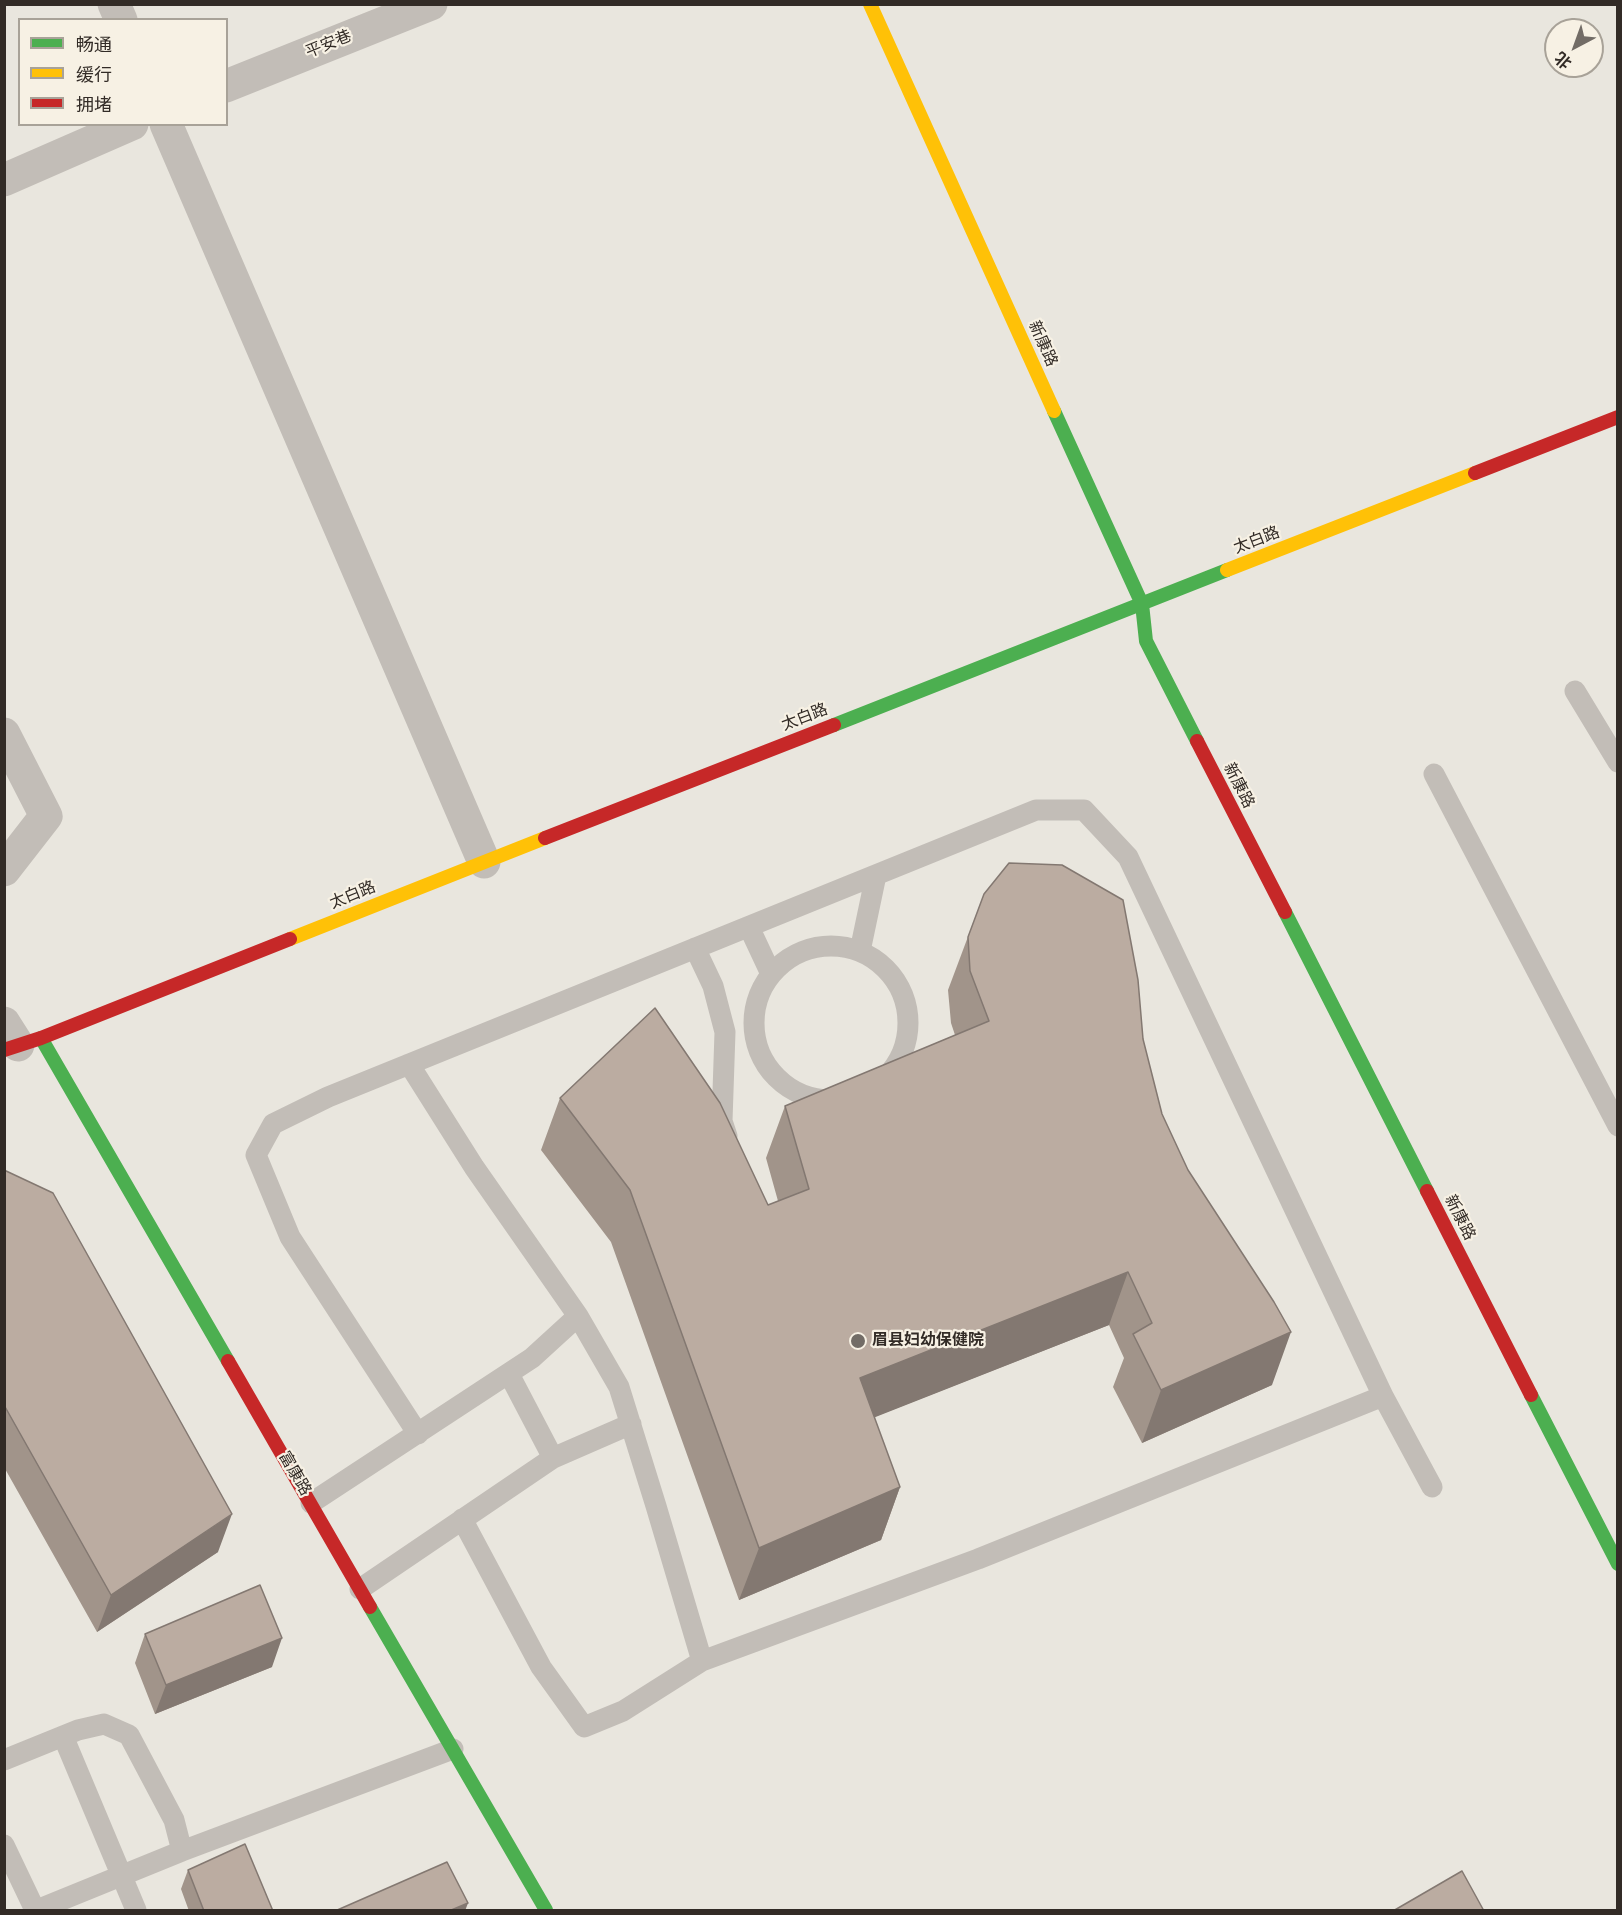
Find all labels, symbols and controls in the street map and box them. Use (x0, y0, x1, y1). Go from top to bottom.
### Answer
legend (18, 18, 228, 126)
north arrow (1544, 18, 1604, 78)
street label: 平安巷 (303, 27, 355, 63)
text: 畅通 (76, 33, 112, 57)
text: 北 (1550, 47, 1577, 74)
text: 缓行 (76, 63, 112, 87)
text: 拥堵 (76, 93, 112, 117)
street label: 新康路 (1023, 318, 1061, 370)
street label: 太白路 (1231, 523, 1283, 559)
street label: 太白路 (779, 700, 831, 736)
street label: 新康路 (1219, 760, 1257, 812)
street label: 太白路 (327, 878, 379, 914)
street label: 新康路 (1440, 1192, 1478, 1244)
place label: 眉县妇幼保健院 (872, 1331, 984, 1351)
marker: 眉县妇幼保健院 (849, 1332, 867, 1350)
street label: 富康路 (274, 1448, 314, 1500)

